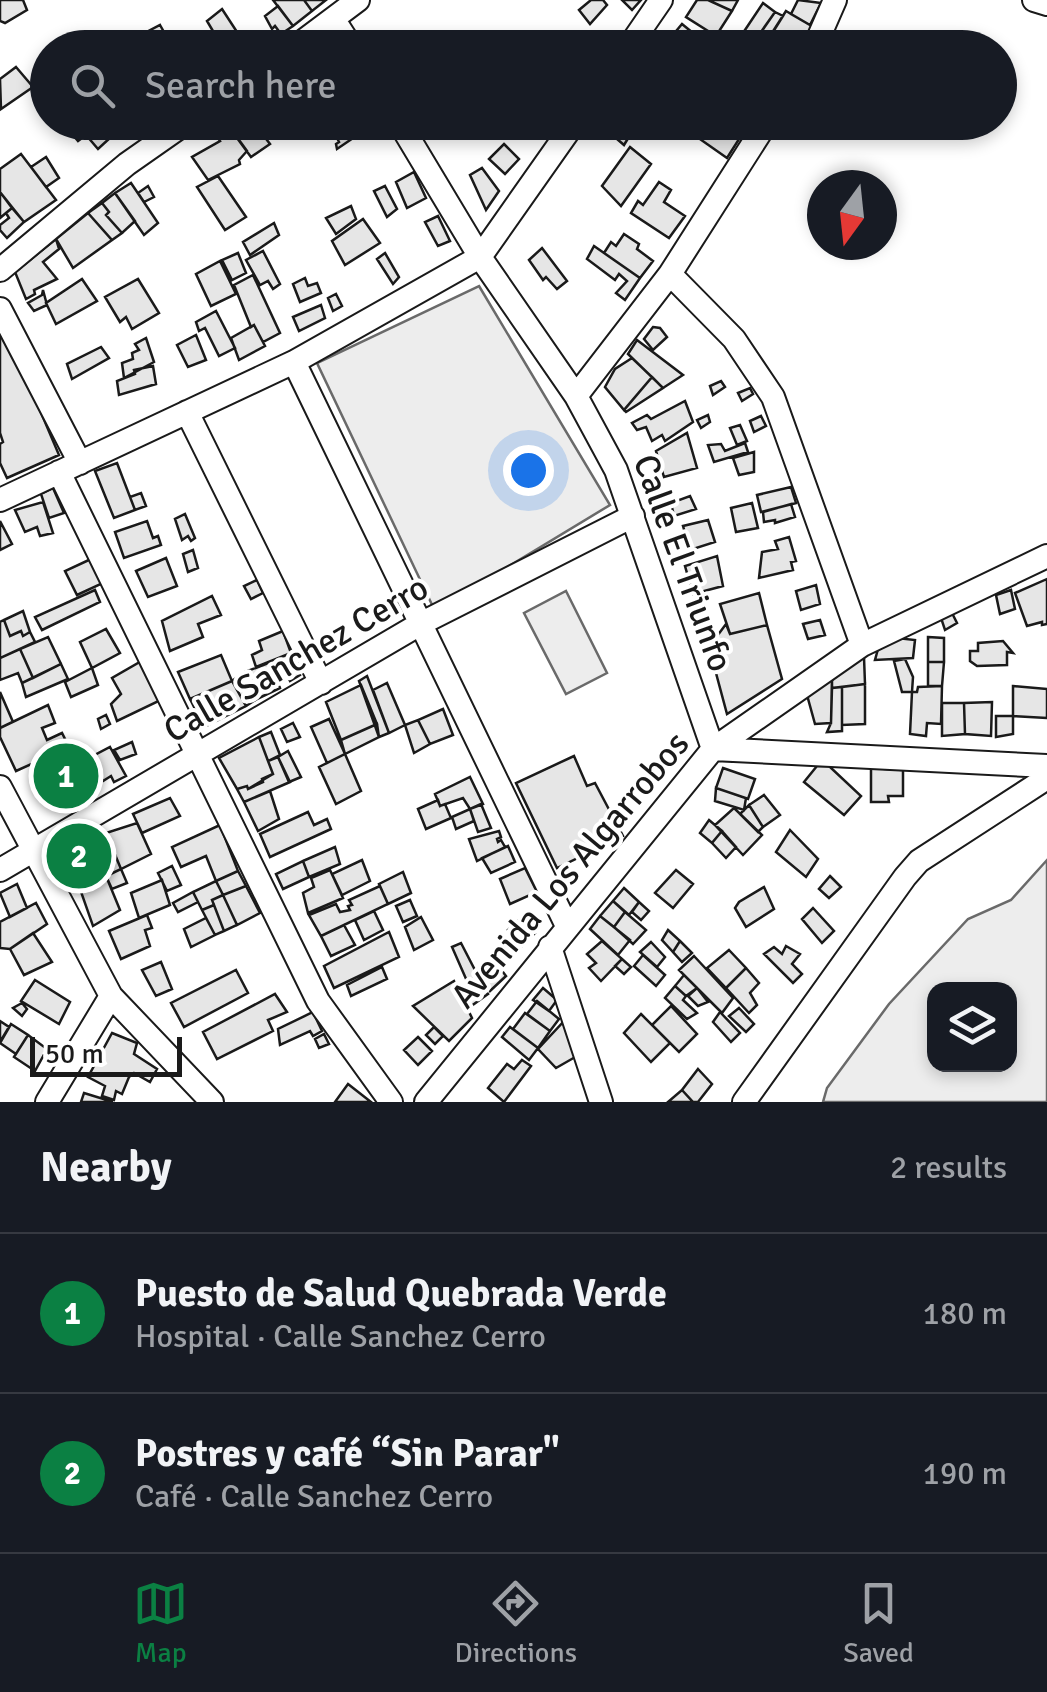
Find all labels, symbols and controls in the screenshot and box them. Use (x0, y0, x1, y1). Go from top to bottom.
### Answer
search box (30, 30, 1017, 140)
icon: search (65, 58, 120, 113)
text: Search here (145, 62, 337, 109)
north arrow (807, 170, 897, 260)
your location (503, 445, 554, 496)
street label: Calle El Triunfo (624, 449, 742, 677)
street label: Calle Sanchez Cerro (156, 566, 436, 752)
street label: Avenida Los Algarrobos (442, 723, 698, 1017)
pin: 1 (34, 738, 98, 814)
pin: 2 (46, 818, 112, 894)
map controls (927, 982, 1017, 1072)
button: layers (927, 982, 1017, 1072)
scale bar (30, 1032, 182, 1076)
text: 50 m (45, 1037, 104, 1071)
text: Nearby (40, 1142, 172, 1193)
text: 2 results (890, 1148, 1007, 1187)
text: Puesto de Salud Quebrada Verde (135, 1270, 667, 1317)
text: 1 (64, 1294, 81, 1333)
text: 180 m (923, 1294, 1007, 1333)
text: Hospital · Calle Sanchez Cerro (135, 1317, 546, 1356)
text: Postres y café “Sin Parar" (135, 1430, 560, 1477)
text: 2 (64, 1454, 81, 1493)
text: 190 m (923, 1454, 1007, 1493)
text: Café · Calle Sanchez Cerro (135, 1477, 493, 1516)
tab: Map (133, 1576, 188, 1670)
tab: Directions (455, 1576, 577, 1670)
tab: Saved (843, 1576, 914, 1670)

